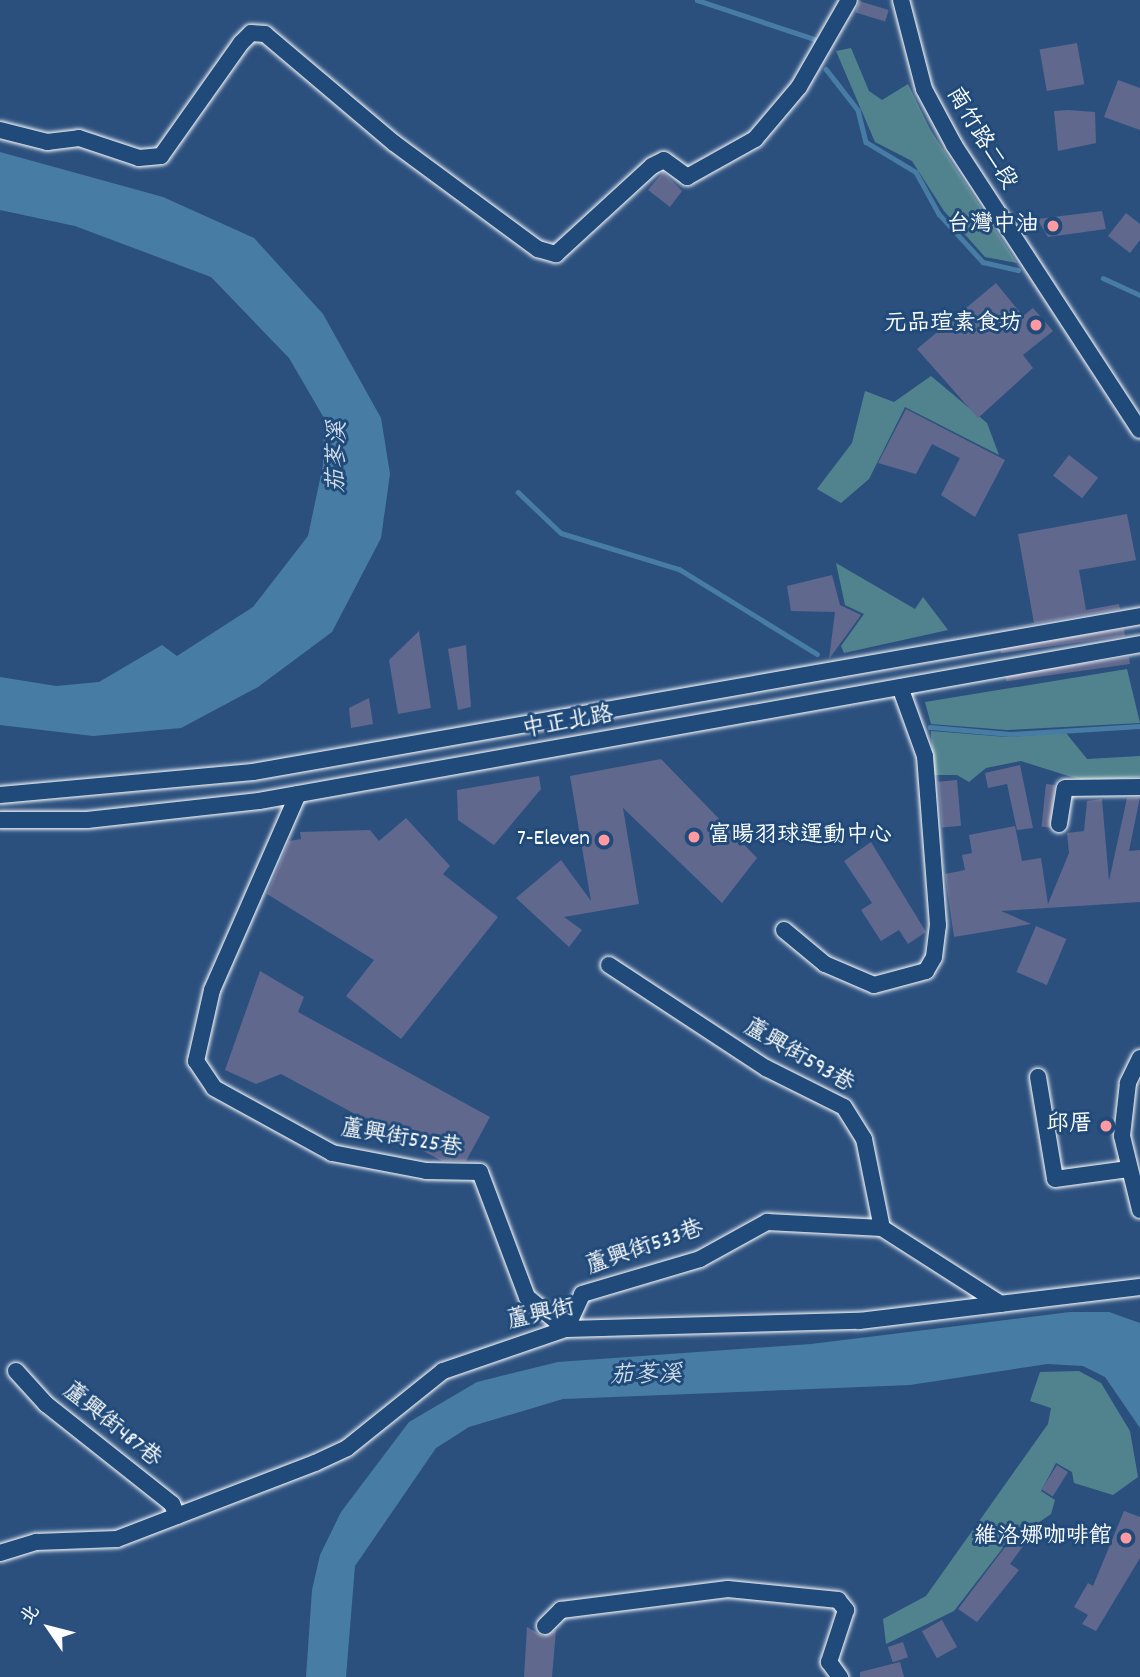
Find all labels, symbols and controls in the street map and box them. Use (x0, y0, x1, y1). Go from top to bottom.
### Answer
street label: 南竹路二段 (939, 83, 1021, 195)
place label: 台灣中油 (947, 212, 1039, 240)
marker: 台灣中油 (1045, 218, 1061, 234)
place label: 元品瑄素食坊 (884, 311, 1022, 339)
marker: 元品瑄素食坊 (1028, 317, 1044, 333)
water label: 茄苳溪 (324, 421, 354, 493)
street label: 中正北路 (520, 702, 616, 746)
place label: 富暘羽球運動中心 (708, 823, 892, 851)
place label: 7-Eleven (517, 826, 590, 854)
marker: 富暘羽球運動中心 (686, 829, 702, 845)
marker: 7-Eleven (596, 832, 612, 848)
street label: 蘆興街593巷 (738, 1014, 858, 1100)
place label: 邱厝 (1046, 1112, 1092, 1140)
street label: 蘆興街525巷 (338, 1116, 464, 1164)
marker: 邱厝 (1098, 1118, 1114, 1134)
street label: 蘆興街533巷 (582, 1216, 708, 1282)
street label: 蘆興街 (504, 1295, 578, 1337)
water label: 茄苳溪 (610, 1362, 682, 1392)
street label: 蘆興街487巷 (56, 1378, 166, 1474)
place label: 維洛娜咖啡館 (974, 1524, 1112, 1552)
marker: 維洛娜咖啡館 (1118, 1530, 1134, 1546)
north arrow (14, 1593, 84, 1663)
text: 北 (15, 1600, 48, 1631)

